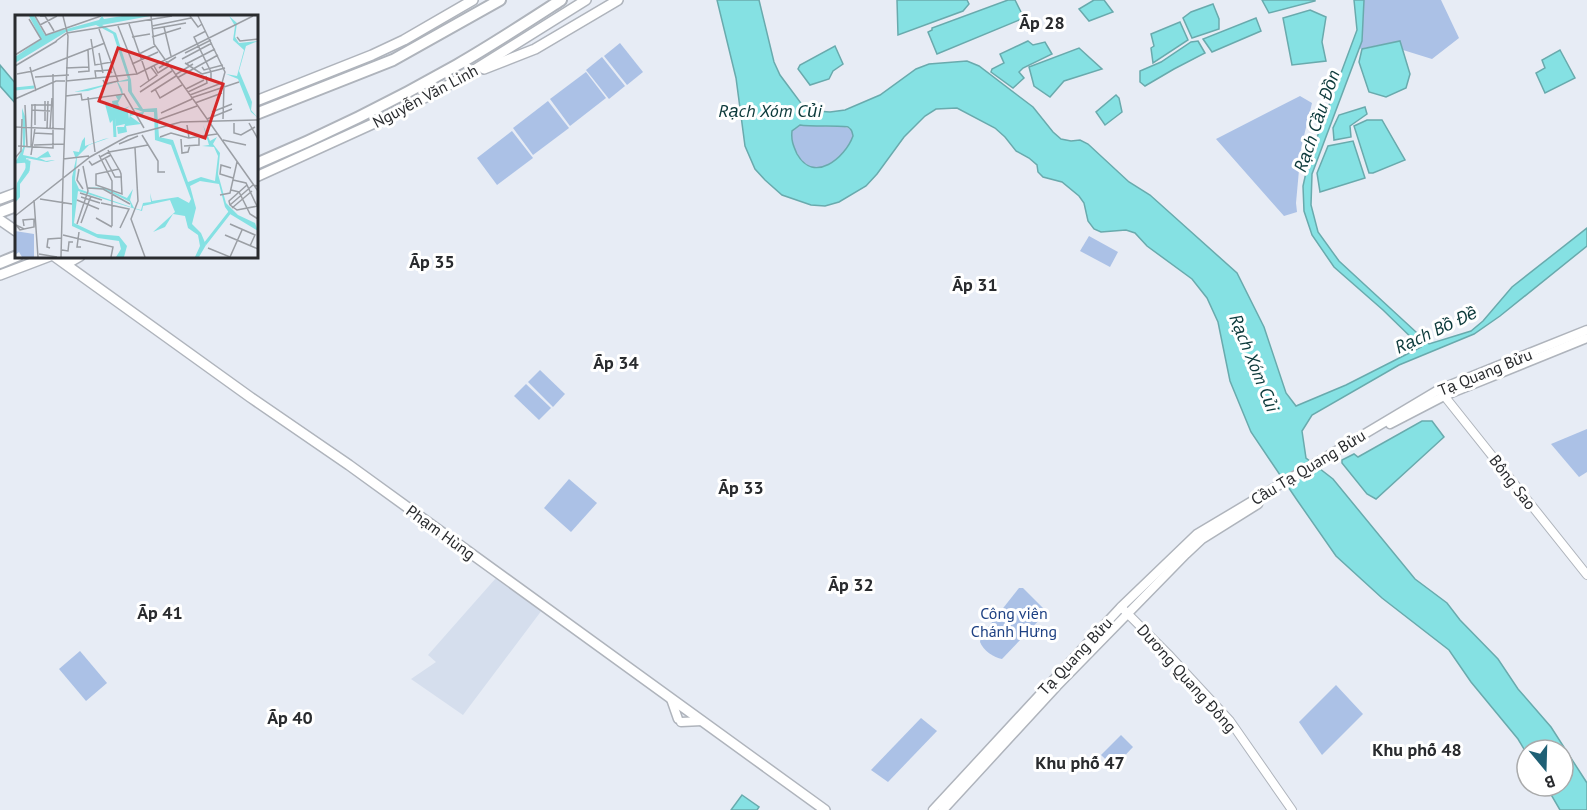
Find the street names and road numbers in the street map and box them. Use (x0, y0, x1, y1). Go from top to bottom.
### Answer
street label: Nguyễn Văn Linh (369, 60, 481, 132)
street label: Tạ Quang Bửu (1435, 344, 1535, 400)
street label: Cầu Tạ Quang Bửu (1247, 425, 1369, 509)
street label: Bông Sao (1485, 450, 1541, 514)
street label: Phạm Hùng (403, 500, 479, 564)
street label: Tạ Quang Bửu (1034, 613, 1116, 699)
street label: Dương Quang Đông (1133, 620, 1241, 736)

